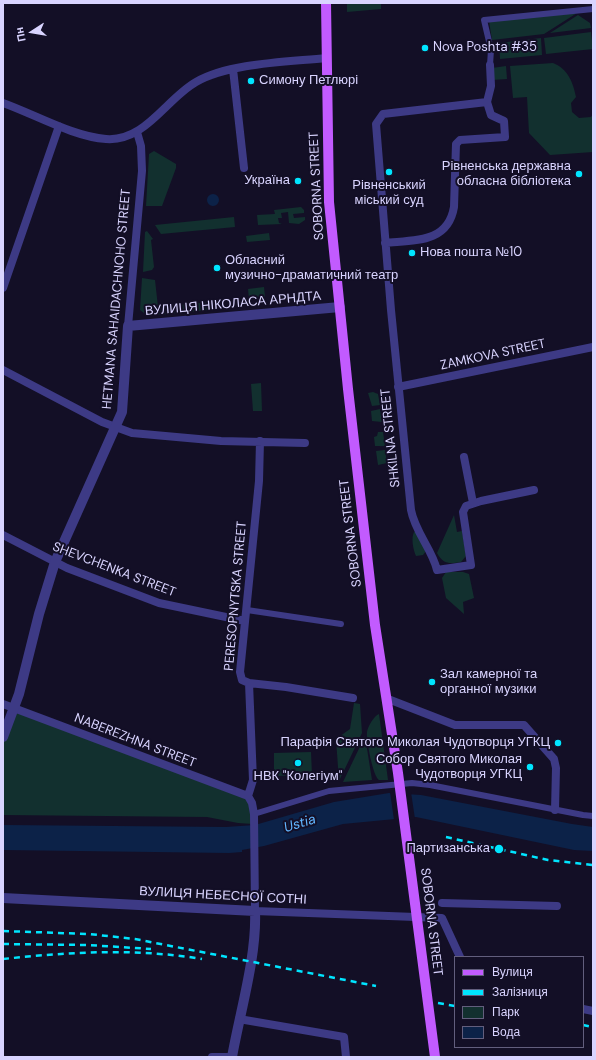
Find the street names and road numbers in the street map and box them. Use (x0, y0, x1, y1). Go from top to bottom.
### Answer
street label: SOBORNA STREET (306, 131, 328, 241)
street label: HETMANA SAHAIDACHNOHO STREET (100, 188, 134, 410)
street label: ВУЛИЦЯ НІКОЛАСА АРНДТА (144, 289, 322, 319)
street label: ZAMKOVA STREET (439, 336, 547, 374)
street label: SHKILNA STREET (378, 388, 404, 488)
street label: SOBORNA STREET (337, 478, 365, 588)
street label: PERESOPNYTSKA STREET (222, 520, 250, 672)
street label: SHEVCHENKA STREET (50, 539, 178, 601)
street label: NABEREZHNA STREET (72, 711, 198, 771)
street label: SOBORNA STREET (417, 867, 445, 977)
street label: ВУЛИЦЯ НЕБЕСНОЇ СОТНІ (139, 884, 307, 908)

